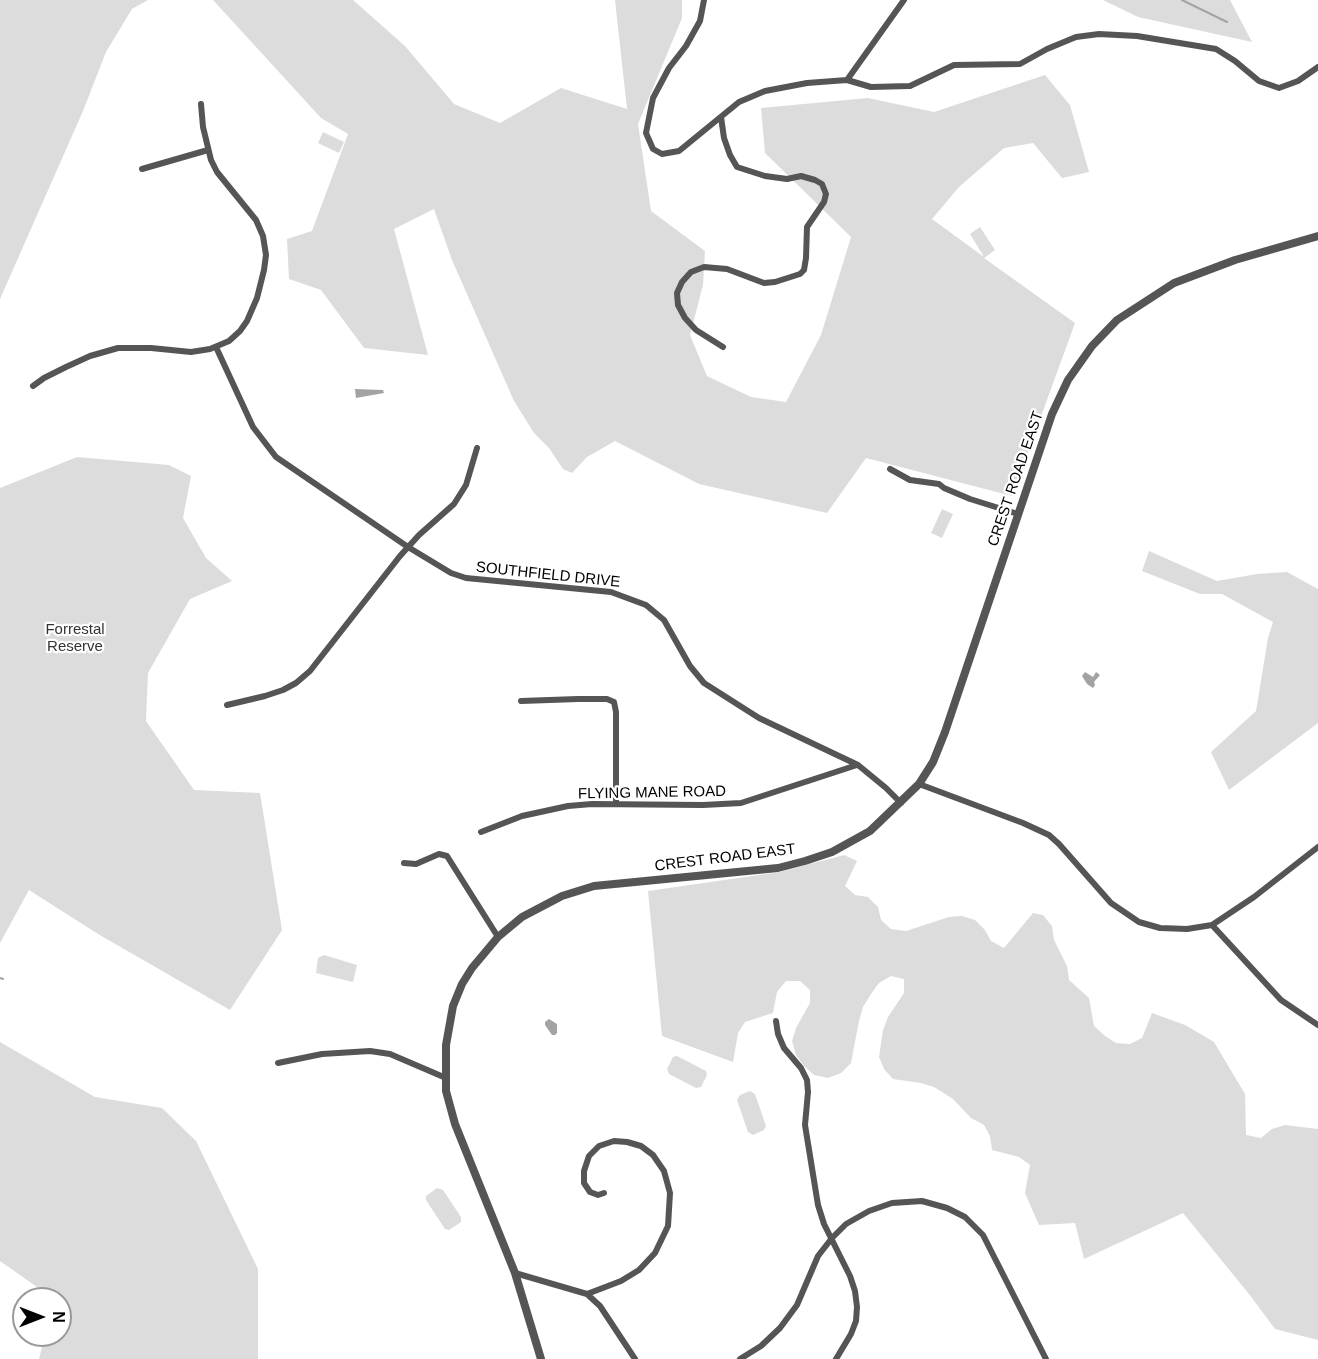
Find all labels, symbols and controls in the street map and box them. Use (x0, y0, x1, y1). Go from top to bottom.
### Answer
street label: CREST ROAD EAST (984, 409, 1048, 549)
street label: SOUTHFIELD DRIVE (475, 558, 621, 592)
park label: Forrestal Reserve (45, 621, 105, 656)
street label: FLYING MANE ROAD (578, 783, 726, 803)
street label: CREST ROAD EAST (654, 840, 796, 876)
north arrow (12, 1287, 72, 1347)
text: N (50, 1311, 67, 1323)

